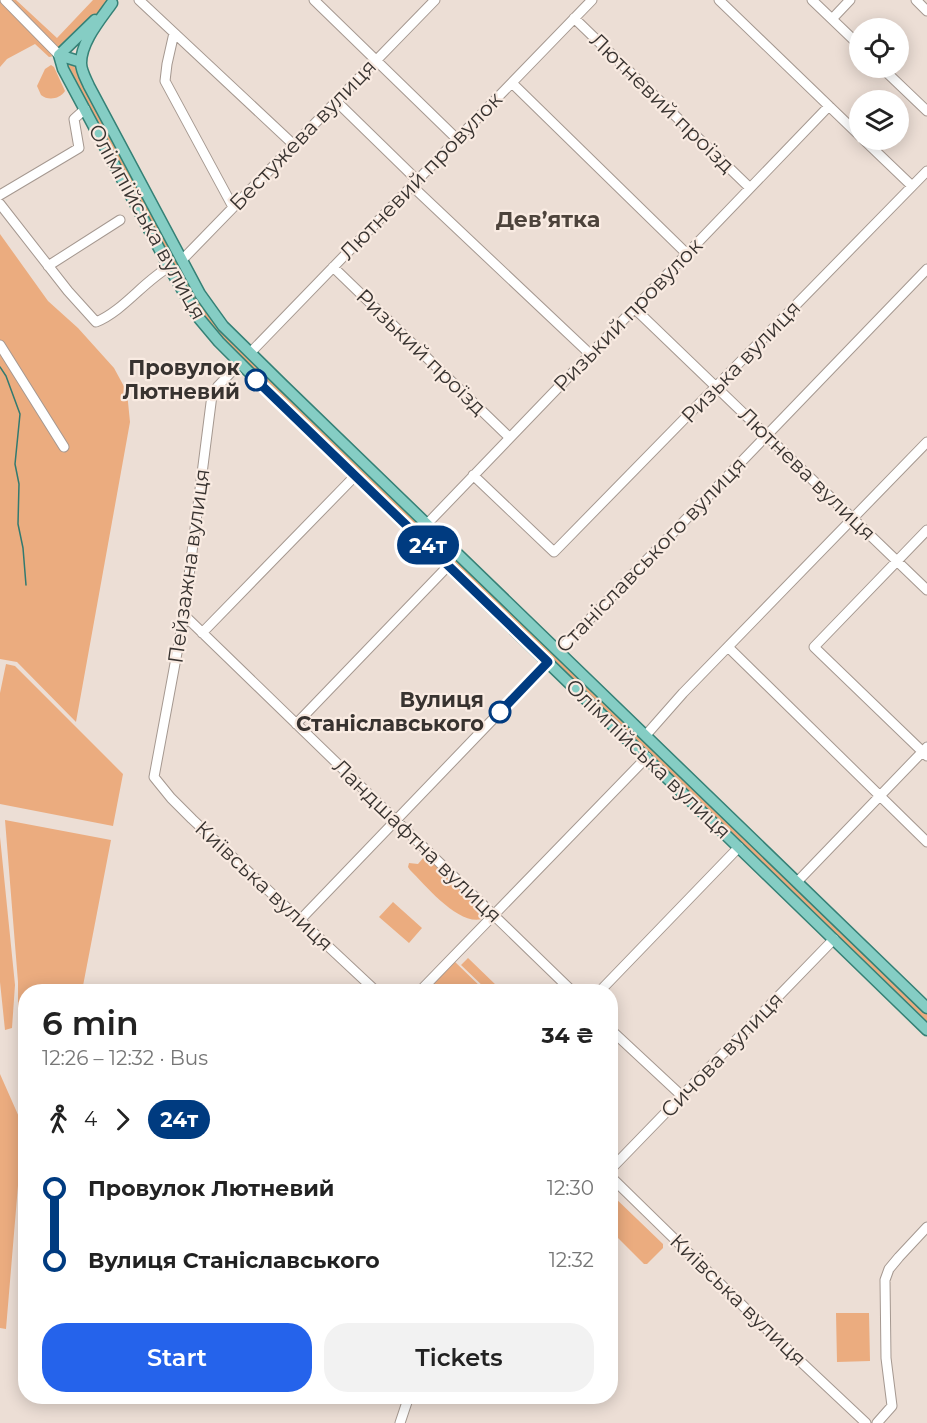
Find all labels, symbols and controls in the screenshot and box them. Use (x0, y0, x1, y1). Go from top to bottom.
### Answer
map controls (849, 18, 909, 150)
button: locate (849, 18, 909, 78)
street label: Лютневий проїзд (585, 27, 740, 178)
street label: Бестужева вулиця (224, 54, 381, 215)
street label: Лютневий провулок (334, 87, 507, 265)
button: layers (849, 90, 909, 150)
street label: Олімпійська вулиця (83, 120, 212, 324)
district label: Дев’ятка (496, 206, 600, 233)
street label: Ризький провулок (548, 233, 707, 396)
street label: Ризький проїзд (351, 283, 492, 420)
street label: Ризька вулиця (676, 295, 805, 428)
place label: Провулок Лютневий (122, 355, 241, 404)
marker: Провулок Лютневий (245, 369, 267, 391)
street label: Лютнева вулиця (734, 402, 881, 545)
street label: Станіславського вулиця (550, 452, 751, 658)
street label: Пейзажна вулиця (162, 467, 215, 665)
line badge: 24т (394, 526, 462, 564)
text: 24т (409, 533, 447, 558)
street label: Олімпійська вулиця (561, 673, 736, 844)
place label: Вулиця Станіславського (296, 687, 484, 736)
marker: Вулиця Станіславського (489, 701, 511, 723)
street label: Ландшафтна вулиця (328, 753, 507, 928)
street label: Київська вулиця (190, 815, 339, 956)
street label: Сичова вулиця (655, 987, 788, 1123)
text: 6 min (42, 1003, 139, 1043)
text: 34 ₴ (541, 1022, 594, 1049)
text: 12:26 – 12:32 · Bus (42, 1046, 208, 1070)
icon: walk (42, 1103, 75, 1136)
icon: forward (106, 1103, 139, 1136)
text: 4 (84, 1107, 97, 1131)
text: 24т (160, 1107, 198, 1132)
text: Провулок Лютневий (88, 1175, 334, 1202)
text: 12:30 (547, 1176, 594, 1200)
street label: Київська вулиця (665, 1228, 812, 1371)
text: Вулиця Станіславського (88, 1247, 380, 1274)
text: 12:32 (549, 1248, 594, 1272)
button: Start (42, 1323, 312, 1392)
button: Tickets (324, 1323, 594, 1392)

